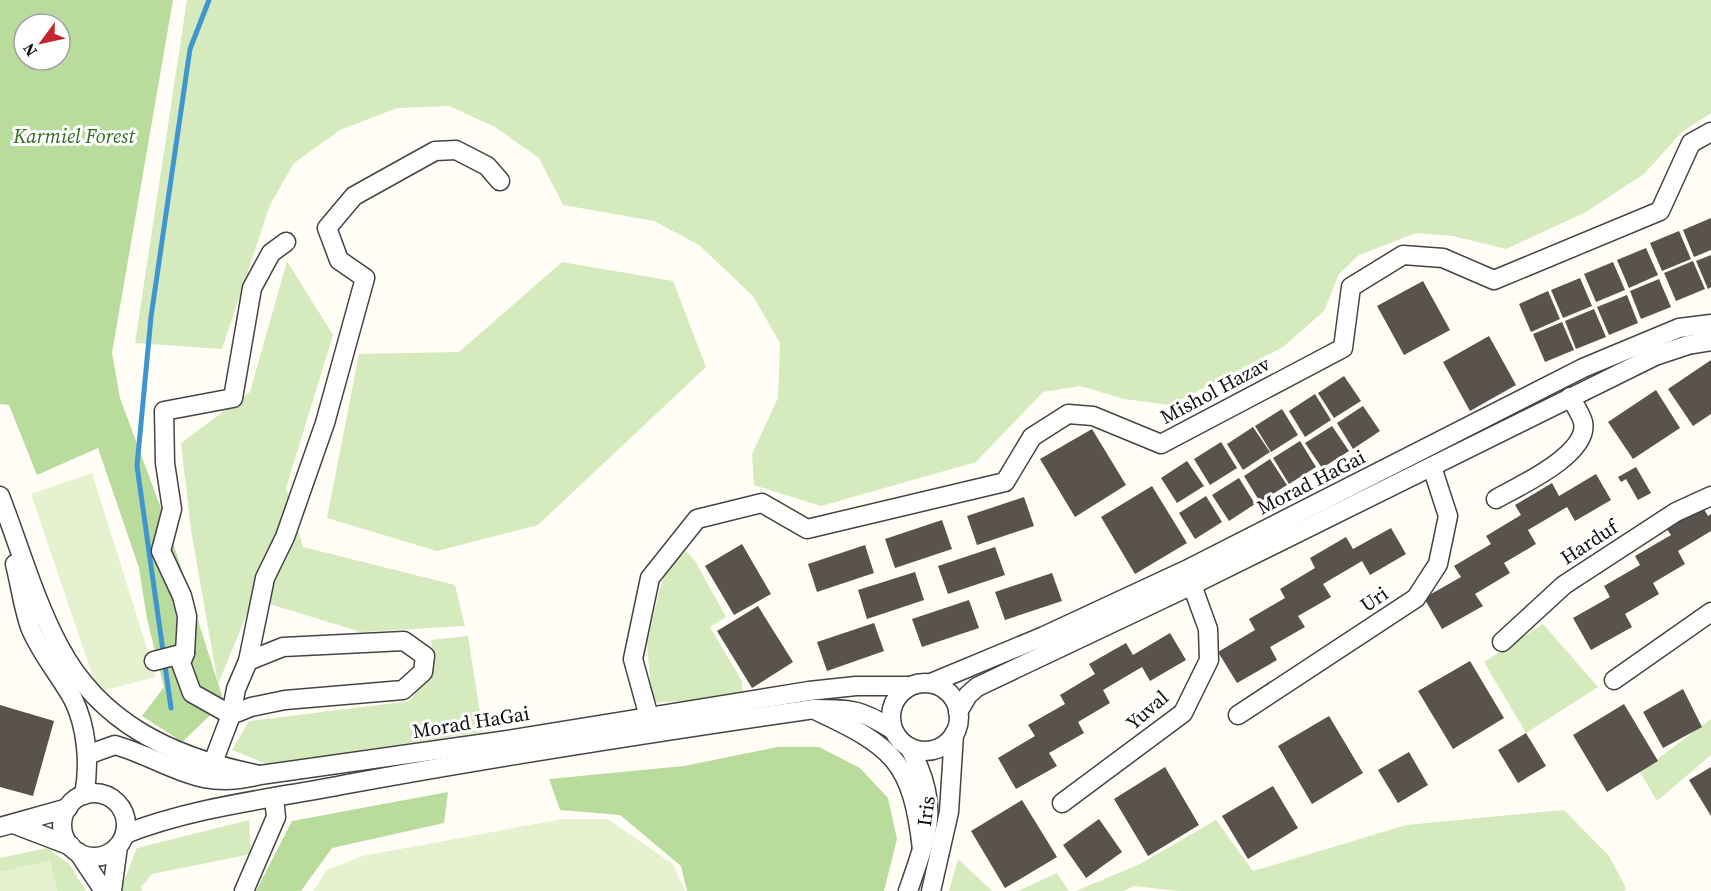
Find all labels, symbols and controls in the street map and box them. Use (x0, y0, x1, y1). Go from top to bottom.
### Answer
north arrow (12, 12, 72, 72)
text: N (17, 39, 42, 61)
park label: Karmiel Forest (12, 122, 136, 150)
street label: Mishol Hazav (1155, 349, 1275, 431)
street label: Morad HaGai (1252, 443, 1370, 521)
street label: Harduf (1555, 512, 1625, 571)
street label: Uri (1354, 579, 1394, 619)
street label: Yuval (1120, 684, 1174, 736)
street label: Morad HaGai (410, 699, 532, 745)
street label: Iris (910, 794, 942, 828)

